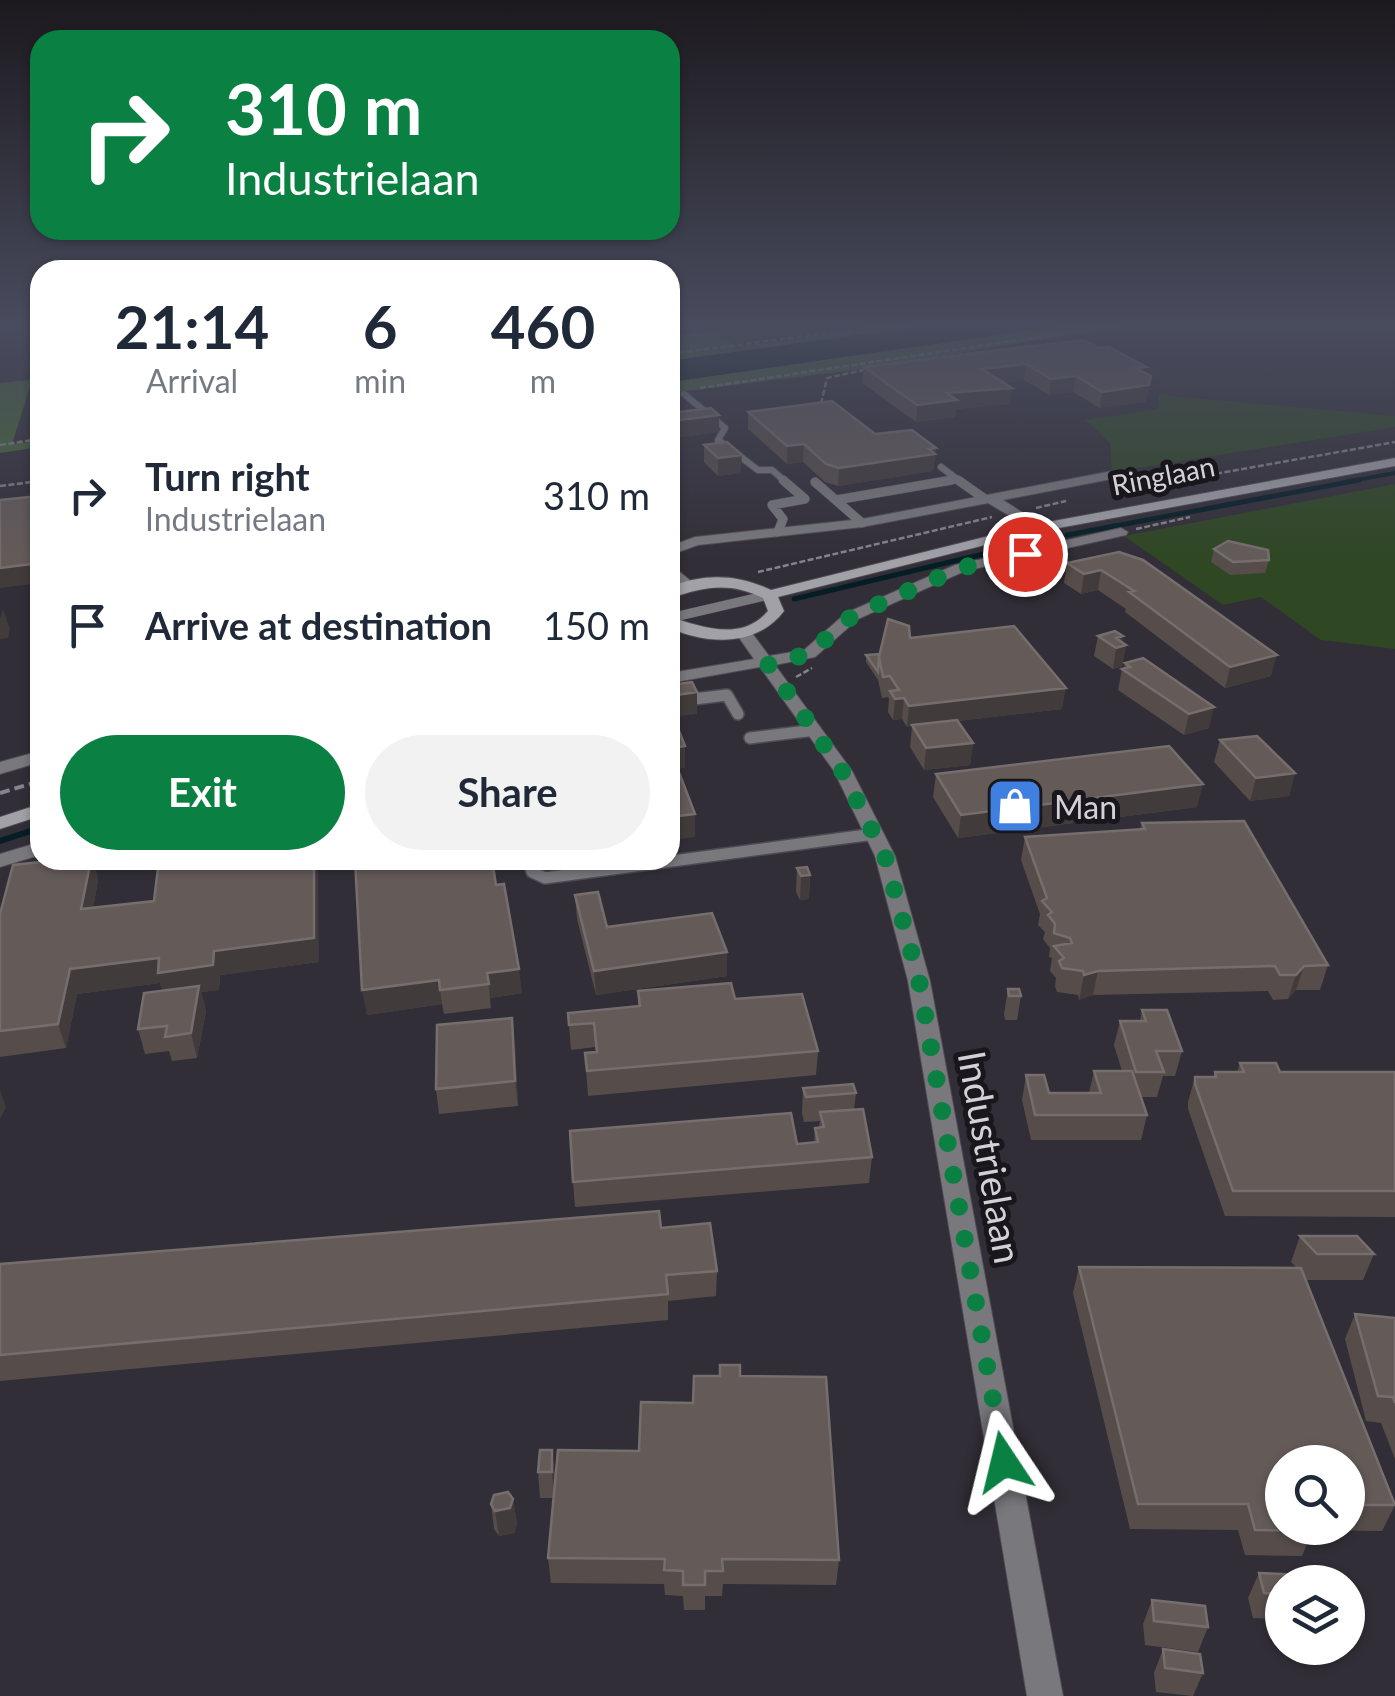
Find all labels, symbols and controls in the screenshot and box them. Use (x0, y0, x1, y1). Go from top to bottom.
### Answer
text: 310 m (225, 66, 422, 150)
icon: right (60, 70, 190, 200)
text: Industrielaan (225, 151, 480, 205)
text: 21:14 (115, 290, 269, 362)
text: 6 (363, 290, 398, 362)
text: 460 (491, 290, 595, 362)
text: Arrival (146, 361, 238, 400)
text: min (354, 361, 406, 400)
text: m (530, 361, 556, 400)
street label: Ringlaan (1109, 448, 1217, 502)
text: Turn right (145, 453, 310, 499)
icon: right (60, 468, 115, 523)
text: 310 m (543, 472, 650, 518)
text: Industrielaan (145, 499, 326, 538)
pin (983, 512, 1068, 597)
icon: arrive (998, 527, 1053, 582)
icon: arrive (60, 598, 115, 653)
text: Arrive at destination (145, 602, 492, 648)
text: 150 m (543, 602, 650, 648)
button: Exit (60, 735, 345, 850)
button: Share (365, 735, 650, 850)
shop icon: Man (985, 776, 1045, 836)
place label: Man (1054, 787, 1117, 826)
street label: Industrielaan (950, 1047, 1032, 1267)
position arrow (952, 1410, 1056, 1514)
map controls (1265, 1445, 1365, 1665)
button: search (1265, 1445, 1365, 1545)
button: layers (1265, 1565, 1365, 1665)

